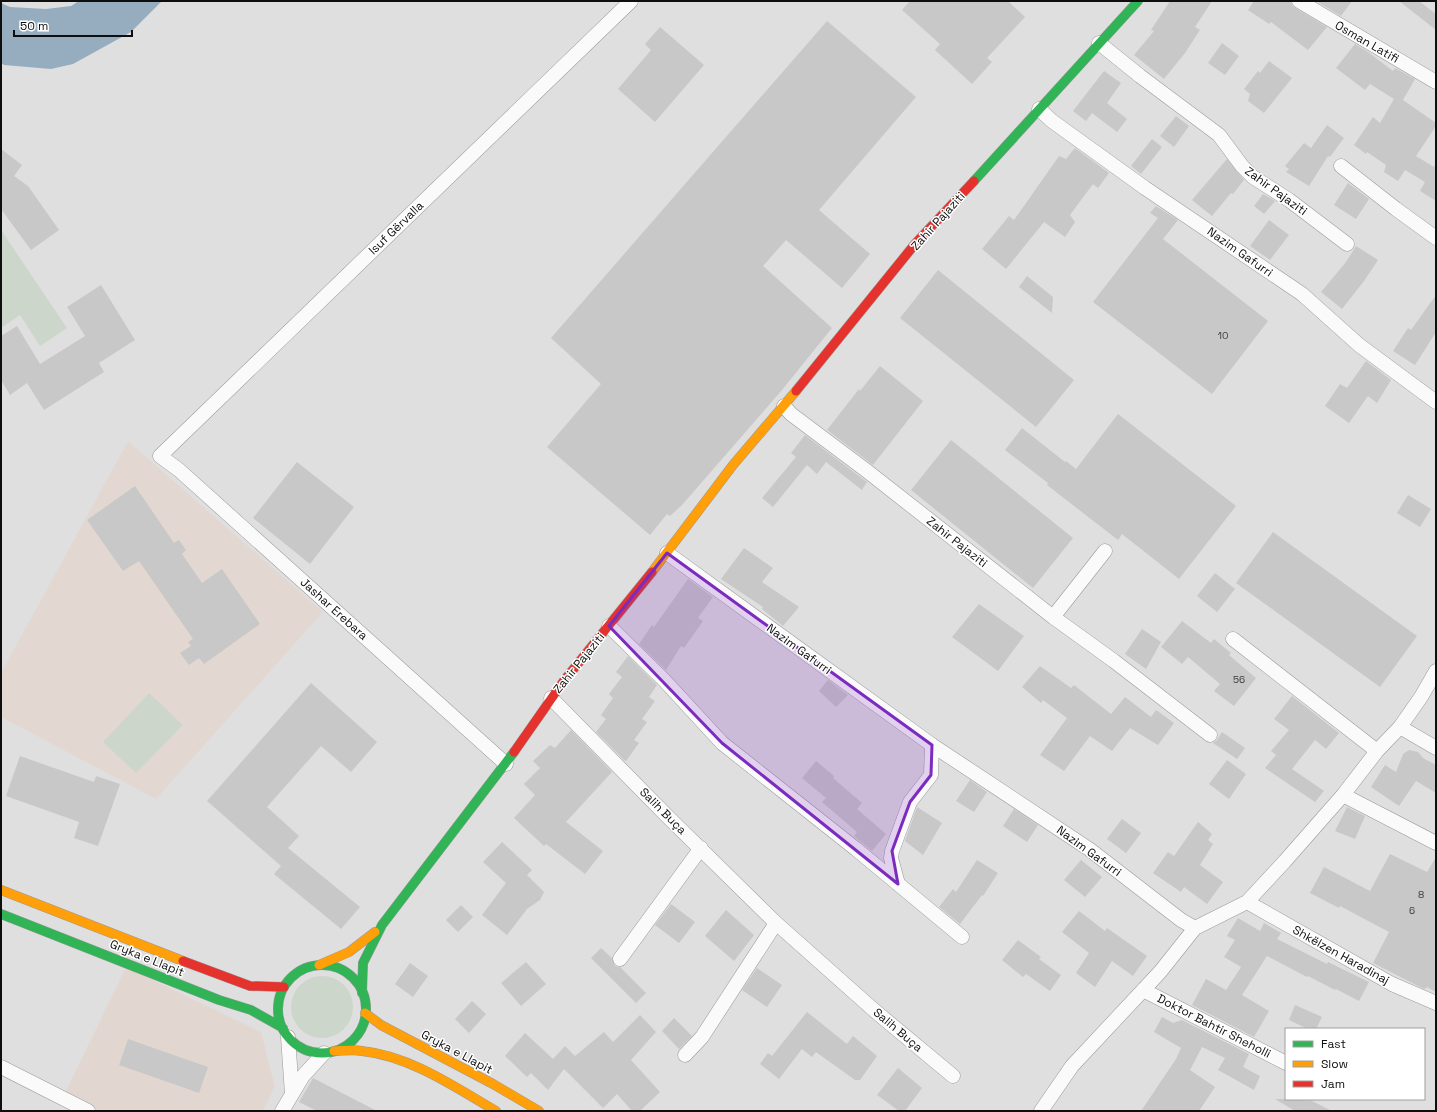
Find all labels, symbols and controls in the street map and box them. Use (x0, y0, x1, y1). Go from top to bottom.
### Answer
scale bar (14, 12, 132, 38)
street label: Osman Latifi (1332, 17, 1402, 67)
text: 50 m (20, 18, 48, 34)
street label: Zahir Pajaziti (1242, 163, 1310, 219)
street label: Zahir Pajaziti (908, 188, 968, 254)
street label: Isuf Gërvalla (365, 198, 427, 258)
street label: Nazim Gafurri (1204, 223, 1276, 281)
house number: 10 (1218, 329, 1228, 342)
street label: Zahir Pajaziti (923, 513, 991, 571)
street label: Jashar Erebara (297, 574, 371, 644)
street label: Nazim Gafurri (763, 620, 835, 678)
street label: Zahir Pajaziti (550, 629, 608, 696)
house number: 56 (1233, 673, 1245, 686)
street label: Salih Buça (636, 784, 690, 838)
street label: Nazim Gafurri (1053, 822, 1125, 880)
house number: 8 (1418, 888, 1424, 901)
house number: 6 (1409, 904, 1415, 917)
street label: Shkëlzen Haradinaj (1290, 922, 1392, 988)
street label: Gryka e Llapit (107, 936, 187, 980)
street label: Doktor Bahtir Sheholli (1154, 990, 1274, 1062)
street label: Salih Buça (870, 1005, 926, 1055)
street label: Gryka e Llapit (418, 1026, 496, 1078)
legend (1285, 1028, 1425, 1100)
text: Fast (1321, 1036, 1346, 1052)
text: Slow (1321, 1056, 1348, 1072)
text: Jam (1321, 1076, 1345, 1092)

